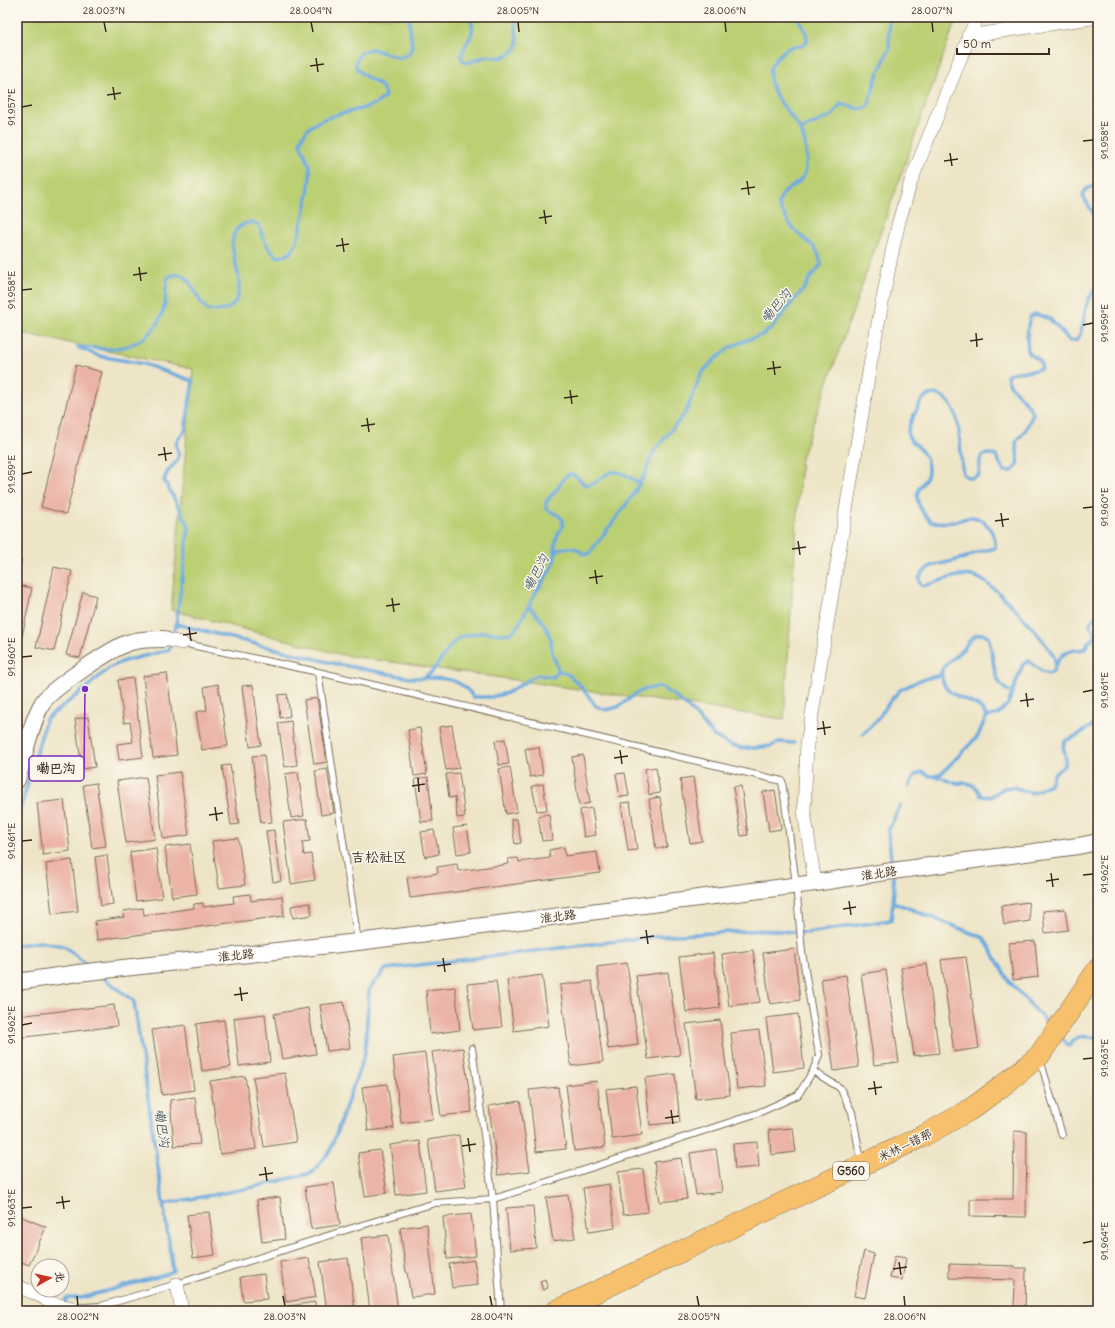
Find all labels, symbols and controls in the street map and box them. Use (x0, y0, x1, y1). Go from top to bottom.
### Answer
text: 28.003°N (83, 4, 125, 17)
text: 28.004°N (290, 4, 332, 17)
text: 28.005°N (497, 4, 539, 17)
text: 28.006°N (704, 4, 746, 17)
text: 28.007°N (911, 4, 953, 17)
scale bar (957, 30, 1049, 56)
text: 50 m (963, 36, 992, 51)
text: 91.957°E (5, 88, 18, 126)
text: 91.958°E (1098, 121, 1111, 159)
text: 91.958°E (5, 271, 18, 309)
water label: 嘞巴沟 (757, 285, 796, 326)
text: 91.959°E (1098, 304, 1111, 342)
text: 91.959°E (5, 455, 18, 493)
text: 91.960°E (1098, 487, 1111, 527)
water label: 嘞巴沟 (519, 551, 553, 594)
text: 91.960°E (5, 637, 18, 677)
text: 91.961°E (1098, 672, 1111, 708)
callout: 嘞巴沟 (29, 756, 84, 781)
text: 嘞巴沟 (36, 760, 76, 777)
text: 91.961°E (5, 823, 18, 859)
district label: 吉松社区 (351, 848, 407, 866)
text: 91.962°E (1098, 855, 1111, 893)
street label: 淮北路 (860, 863, 898, 883)
street label: 淮北路 (539, 906, 577, 926)
street label: 淮北路 (217, 946, 255, 964)
text: 91.962°E (5, 1006, 18, 1044)
text: 91.963°E (1098, 1039, 1111, 1077)
water label: 嘞巴沟 (151, 1107, 173, 1149)
street label: 米林—错那 (876, 1126, 934, 1164)
road number: G560 (833, 1162, 869, 1180)
text: 91.963°E (5, 1189, 18, 1227)
text: 91.964°E (1098, 1222, 1111, 1260)
north arrow (30, 1258, 70, 1298)
text: 北 (52, 1270, 68, 1283)
text: 28.002°N (57, 1310, 99, 1323)
text: 28.003°N (264, 1310, 306, 1323)
text: 28.004°N (471, 1310, 513, 1323)
text: 28.005°N (678, 1310, 720, 1323)
text: 28.006°N (884, 1310, 926, 1323)

